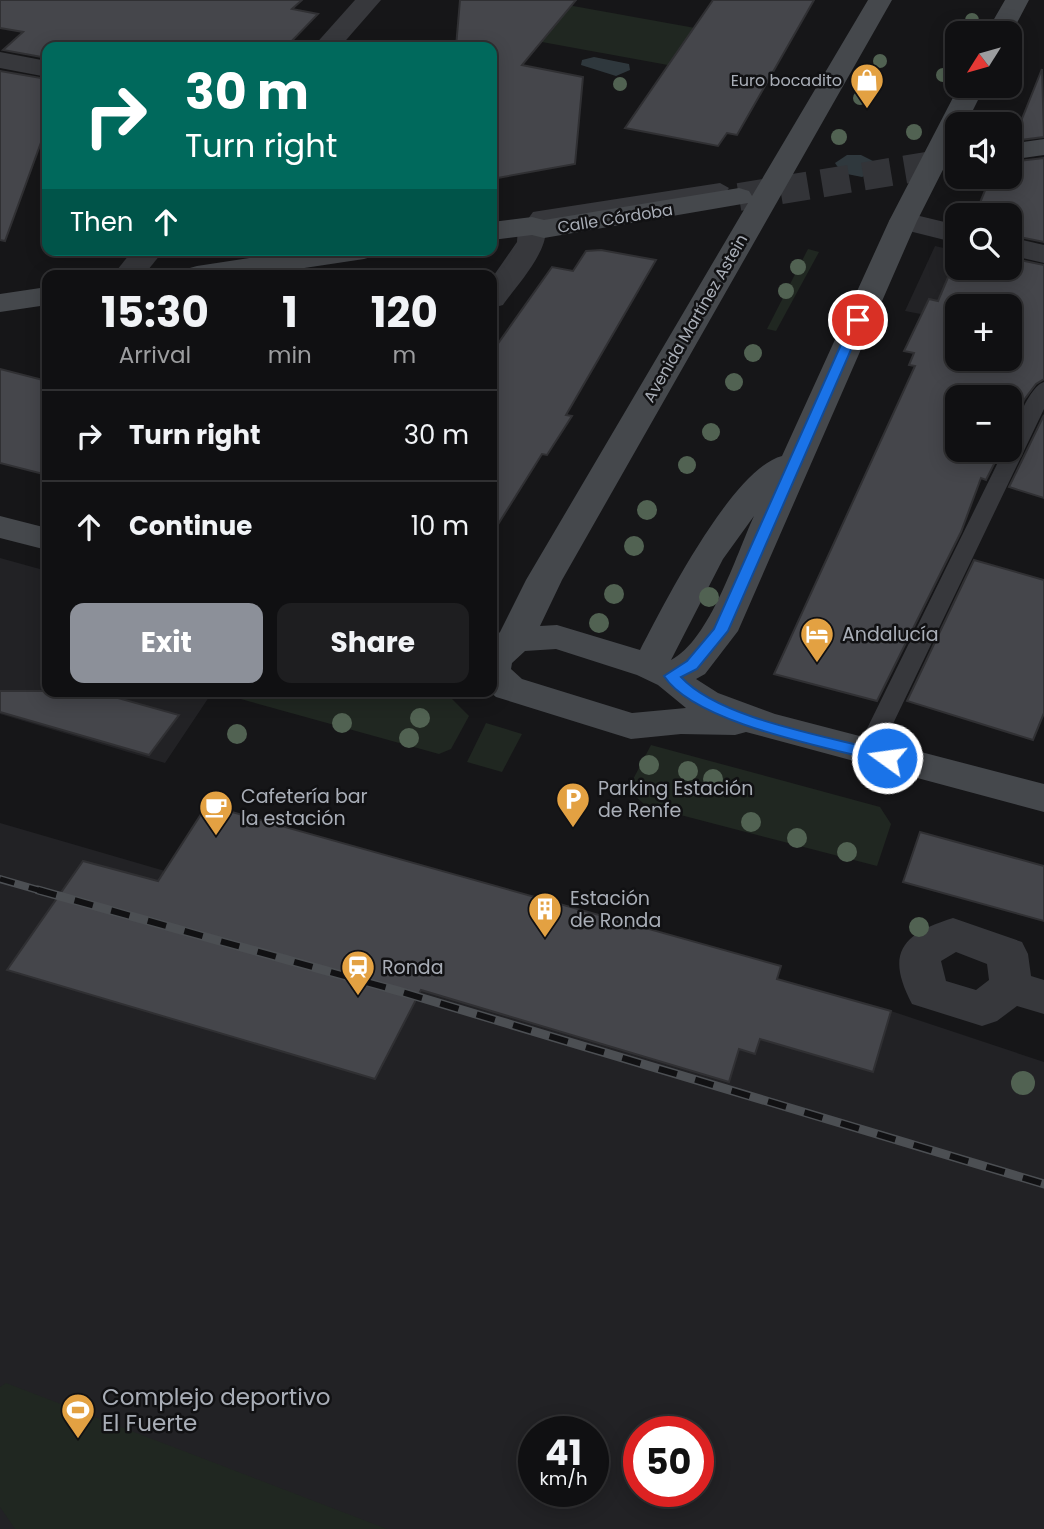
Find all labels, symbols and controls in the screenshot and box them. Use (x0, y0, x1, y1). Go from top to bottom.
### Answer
north arrow (945, 21, 1022, 98)
map controls (945, 21, 1022, 462)
text: 30 m (185, 58, 309, 126)
shop icon: Euro bocadito (848, 61, 886, 110)
place label: Euro bocadito (731, 69, 842, 92)
icon: right (70, 70, 161, 161)
button: sound (945, 112, 1022, 189)
text: Turn right (185, 123, 337, 168)
street label: Calle Córdoba (556, 198, 674, 239)
icon: ahead (147, 203, 185, 241)
button: search (945, 203, 1022, 280)
text: Then (70, 204, 133, 240)
street label: Avenida Martínez Astein (638, 230, 753, 407)
text: 15:30 (101, 283, 209, 342)
text: 1 (282, 283, 298, 342)
text: 120 (371, 283, 438, 342)
pin (828, 290, 888, 350)
button: + (945, 294, 1022, 371)
icon: arrive (839, 301, 877, 339)
text: Arrival (119, 339, 191, 371)
text: min (268, 339, 312, 371)
text: m (393, 339, 416, 371)
button: − (945, 385, 1022, 462)
icon: right (70, 417, 108, 455)
text: Turn right (129, 417, 261, 453)
text: 30 m (404, 417, 469, 453)
icon: ahead (70, 508, 108, 546)
text: Continue (129, 508, 252, 544)
text: 10 m (411, 508, 469, 544)
button: Exit (70, 603, 263, 683)
button: Share (277, 603, 469, 683)
hotel icon: Andalucía (798, 615, 836, 664)
place label: Andalucía (842, 621, 939, 648)
position arrow (850, 721, 924, 795)
place label: Parking Estación de Renfe (598, 775, 753, 824)
parking icon: Parking Estación de Renfe (554, 780, 592, 829)
place label: Cafetería bar la estación (241, 783, 368, 832)
cafe icon: Cafetería bar la estación (197, 788, 235, 837)
place label: Estación de Ronda (570, 885, 661, 934)
building icon: Estación de Ronda (526, 890, 564, 939)
station icon: Ronda (339, 948, 377, 997)
place label: Ronda (382, 954, 444, 981)
place label: Complejo deportivo El Fuerte (102, 1381, 331, 1439)
sports icon: Complejo deportivo El Fuerte (59, 1391, 97, 1440)
speed limit sign: 50 (623, 1416, 714, 1507)
text: 41 (545, 1428, 582, 1477)
text: km/h (540, 1466, 587, 1491)

